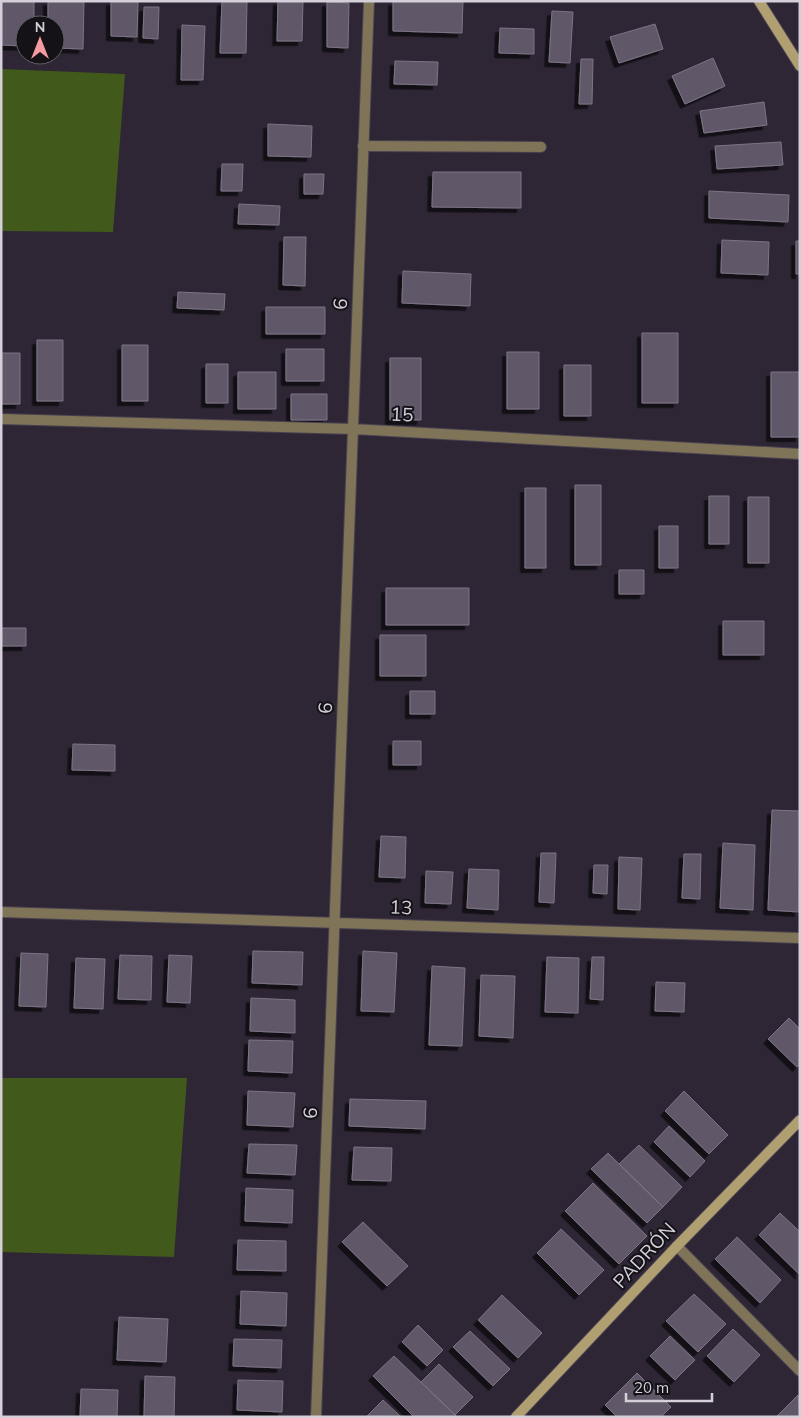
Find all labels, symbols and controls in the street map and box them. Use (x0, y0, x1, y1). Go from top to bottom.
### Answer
north arrow (15, 15, 65, 65)
text: N (35, 18, 45, 36)
street label: 6 (328, 298, 352, 310)
street label: 15 (390, 401, 414, 427)
street label: 6 (313, 702, 337, 714)
street label: 13 (389, 895, 413, 919)
street label: 6 (298, 1107, 322, 1119)
street label: PADRÓN (608, 1217, 680, 1293)
scale bar (626, 1370, 712, 1402)
text: 20 m (634, 1378, 669, 1397)

